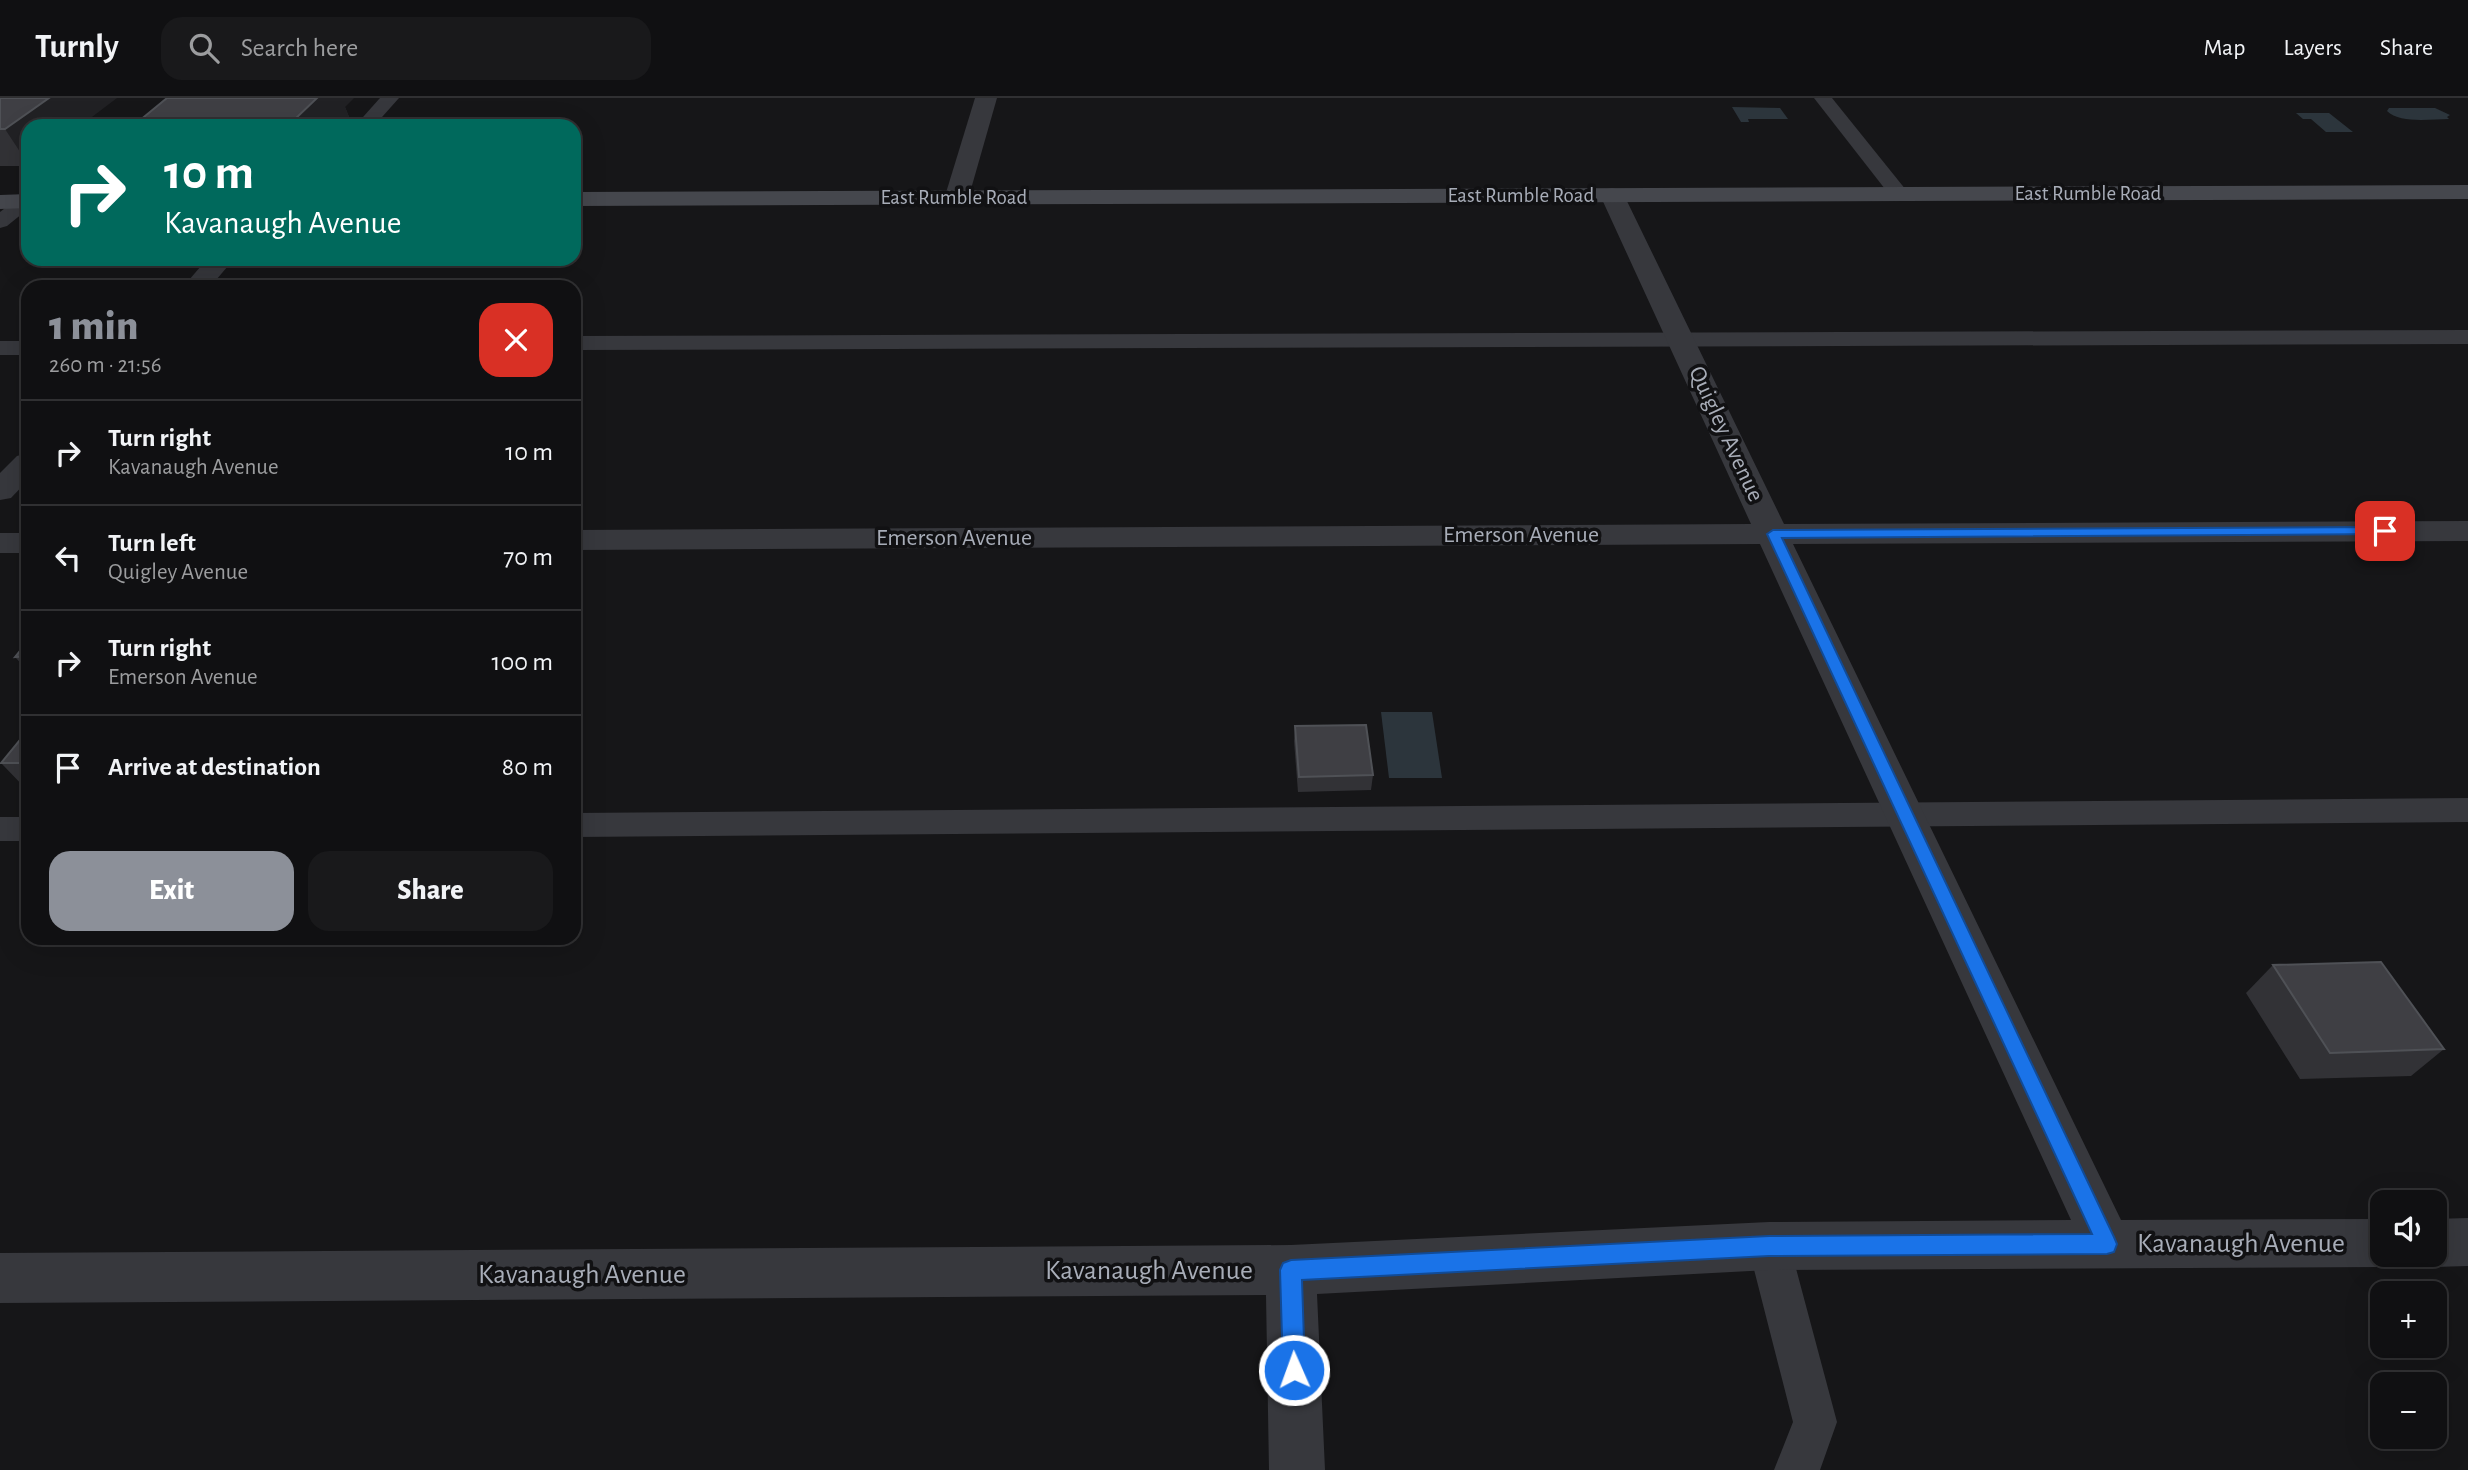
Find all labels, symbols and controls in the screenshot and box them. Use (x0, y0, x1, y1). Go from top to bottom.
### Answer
search box (161, 17, 651, 80)
icon: search (185, 29, 223, 67)
text: Turnly (35, 31, 119, 64)
text: Search here (241, 35, 358, 61)
text: Map (2203, 36, 2245, 60)
text: Layers (2283, 36, 2342, 60)
text: Share (2380, 36, 2433, 60)
icon: right (49, 147, 140, 238)
text: 10 m (164, 149, 254, 198)
street label: East Rumble Road (2015, 183, 2161, 204)
street label: East Rumble Road (1448, 185, 1594, 206)
street label: East Rumble Road (881, 187, 1027, 208)
text: Kavanaugh Avenue (164, 207, 401, 239)
button: close (479, 303, 553, 377)
text: 1 min (49, 305, 138, 347)
text: 260 m · 21:56 (49, 354, 162, 377)
street label: Quigley Avenue (1684, 363, 1768, 505)
text: Turn right (108, 425, 211, 451)
icon: right (49, 434, 87, 472)
text: 10 m (505, 439, 553, 465)
text: Kavanaugh Avenue (108, 456, 279, 479)
pin (2355, 501, 2415, 561)
icon: arrive (2366, 512, 2404, 550)
street label: Emerson Avenue (1443, 523, 1599, 547)
street label: Emerson Avenue (876, 526, 1032, 550)
text: Turn left (108, 530, 196, 556)
icon: left (49, 539, 87, 577)
text: 70 m (503, 544, 553, 570)
text: Quigley Avenue (108, 561, 248, 584)
text: Turn right (108, 635, 211, 661)
icon: right (49, 644, 87, 682)
text: 100 m (492, 649, 553, 675)
text: Emerson Avenue (108, 666, 258, 689)
icon: arrive (49, 749, 87, 787)
text: Arrive at destination (108, 754, 321, 780)
text: 80 m (502, 754, 553, 780)
button: Exit (49, 851, 294, 931)
button: Share (308, 851, 553, 931)
map controls (2370, 1190, 2447, 1449)
button: sound (2370, 1190, 2447, 1267)
street label: Kavanaugh Avenue (2137, 1230, 2345, 1258)
street label: Kavanaugh Avenue (1045, 1257, 1253, 1285)
street label: Kavanaugh Avenue (478, 1261, 686, 1289)
button: + (2370, 1281, 2447, 1358)
position arrow (1257, 1333, 1331, 1407)
button: − (2370, 1372, 2447, 1449)

